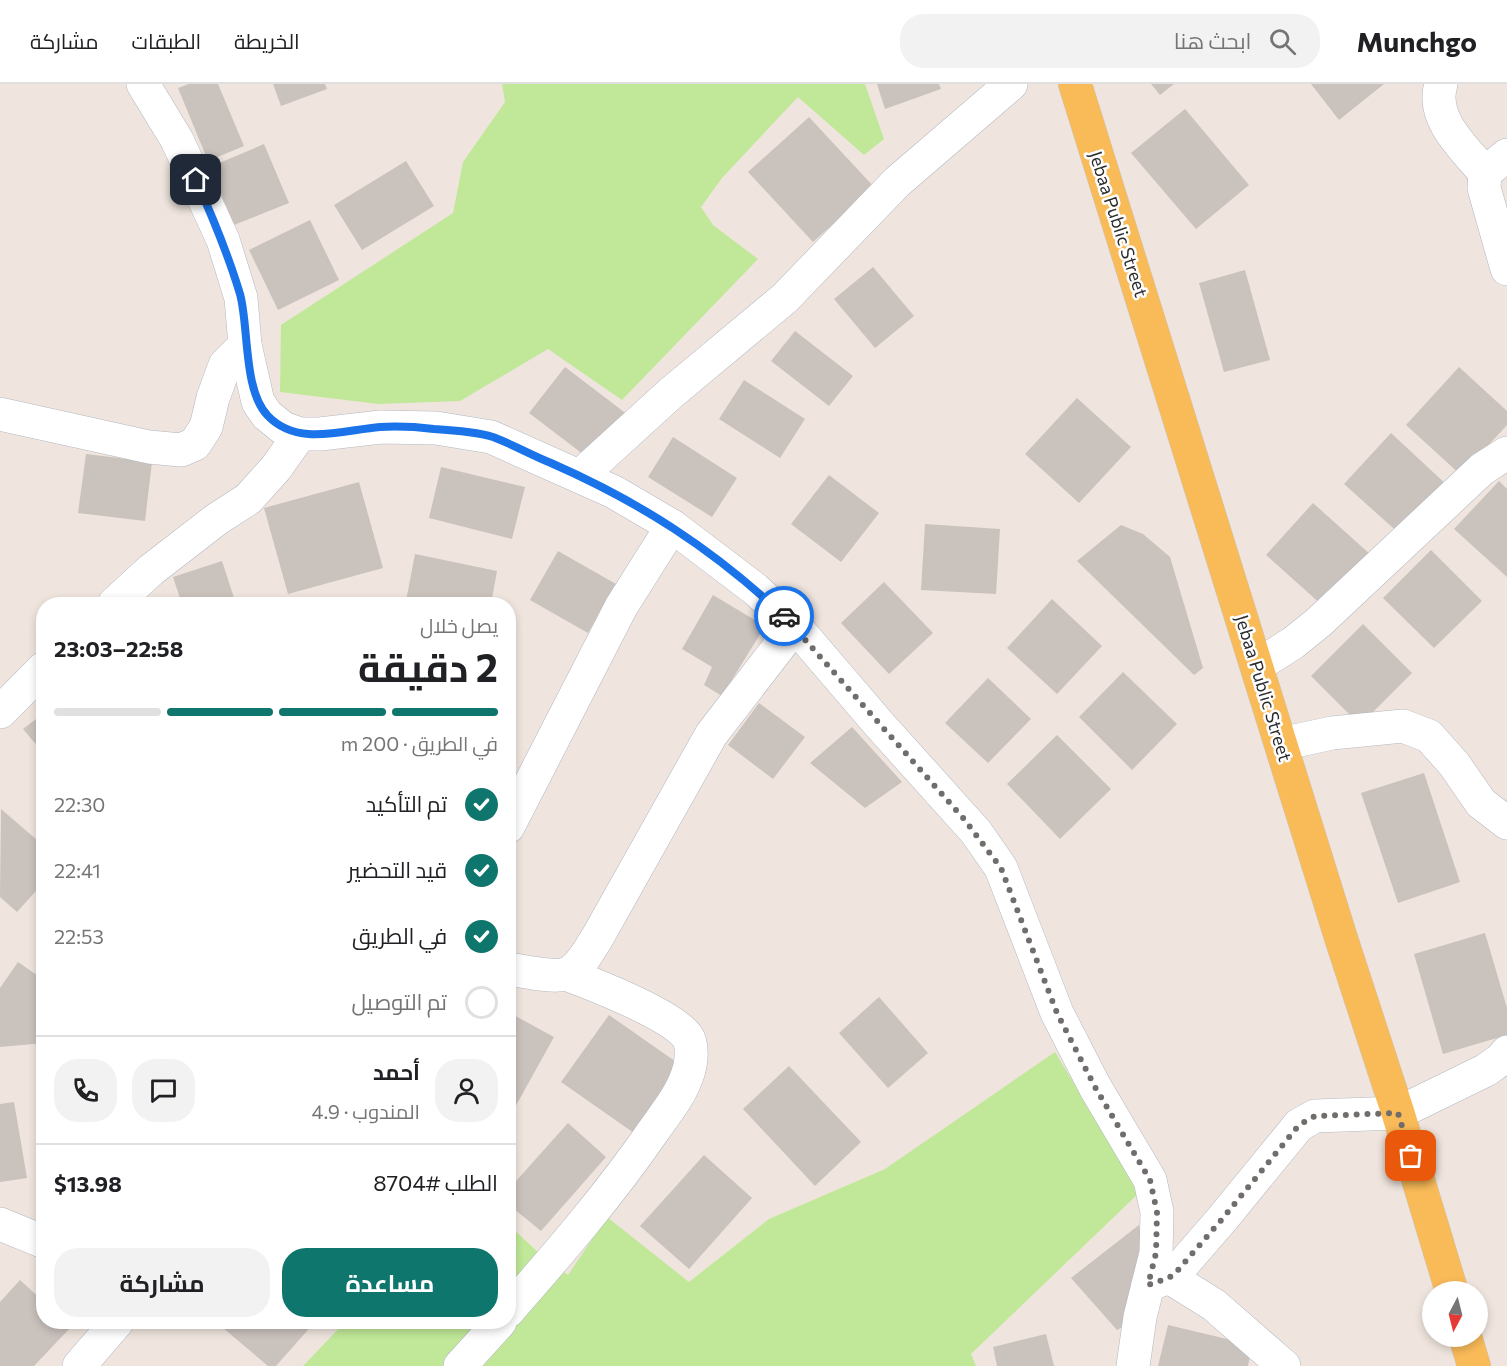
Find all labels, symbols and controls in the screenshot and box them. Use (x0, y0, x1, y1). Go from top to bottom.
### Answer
search box (900, 14, 1320, 68)
text: Munchgo (1356, 24, 1477, 58)
icon: search (1266, 25, 1299, 58)
text: ابحث هنا (1174, 27, 1251, 54)
text: مشاركة (30, 28, 99, 53)
text: الطبقات (132, 28, 201, 53)
text: الخريطة (234, 28, 300, 53)
street label: Jebaa Public Street (1085, 148, 1153, 300)
pin (170, 154, 221, 205)
icon: home (179, 163, 212, 196)
courier (754, 586, 814, 646)
icon: car (768, 600, 801, 633)
street label: Jebaa Public Street (1231, 612, 1297, 764)
text: يصل خلال (420, 613, 498, 637)
text: 22:58–23:03 (54, 635, 183, 662)
text: 2 دقيقة (358, 642, 498, 690)
text: في الطريق · 200 m (341, 731, 498, 755)
icon: check (465, 788, 498, 821)
text: تم التأكيد (366, 790, 447, 817)
text: 22:30 (54, 792, 105, 816)
icon: check (465, 854, 498, 887)
text: قيد التحضير (348, 856, 447, 883)
text: 22:41 (54, 858, 101, 882)
icon: check (465, 920, 498, 953)
text: في الطريق (352, 922, 447, 949)
text: 22:53 (54, 924, 104, 948)
text: تم التوصيل (351, 988, 447, 1015)
text: أحمد (373, 1058, 420, 1085)
button: phone (54, 1059, 117, 1122)
button: chat (132, 1059, 195, 1122)
button: person (435, 1059, 498, 1122)
text: المندوب · 4.9 (312, 1099, 420, 1123)
pin (1385, 1130, 1436, 1181)
icon: bag (1394, 1139, 1427, 1172)
text: الطلب #8704 (373, 1169, 498, 1196)
text: $13.98 (54, 1170, 122, 1197)
button: مشاركة (54, 1248, 270, 1317)
button: مساعدة (282, 1248, 498, 1317)
north arrow (1422, 1281, 1488, 1347)
map controls (1422, 1281, 1488, 1347)

